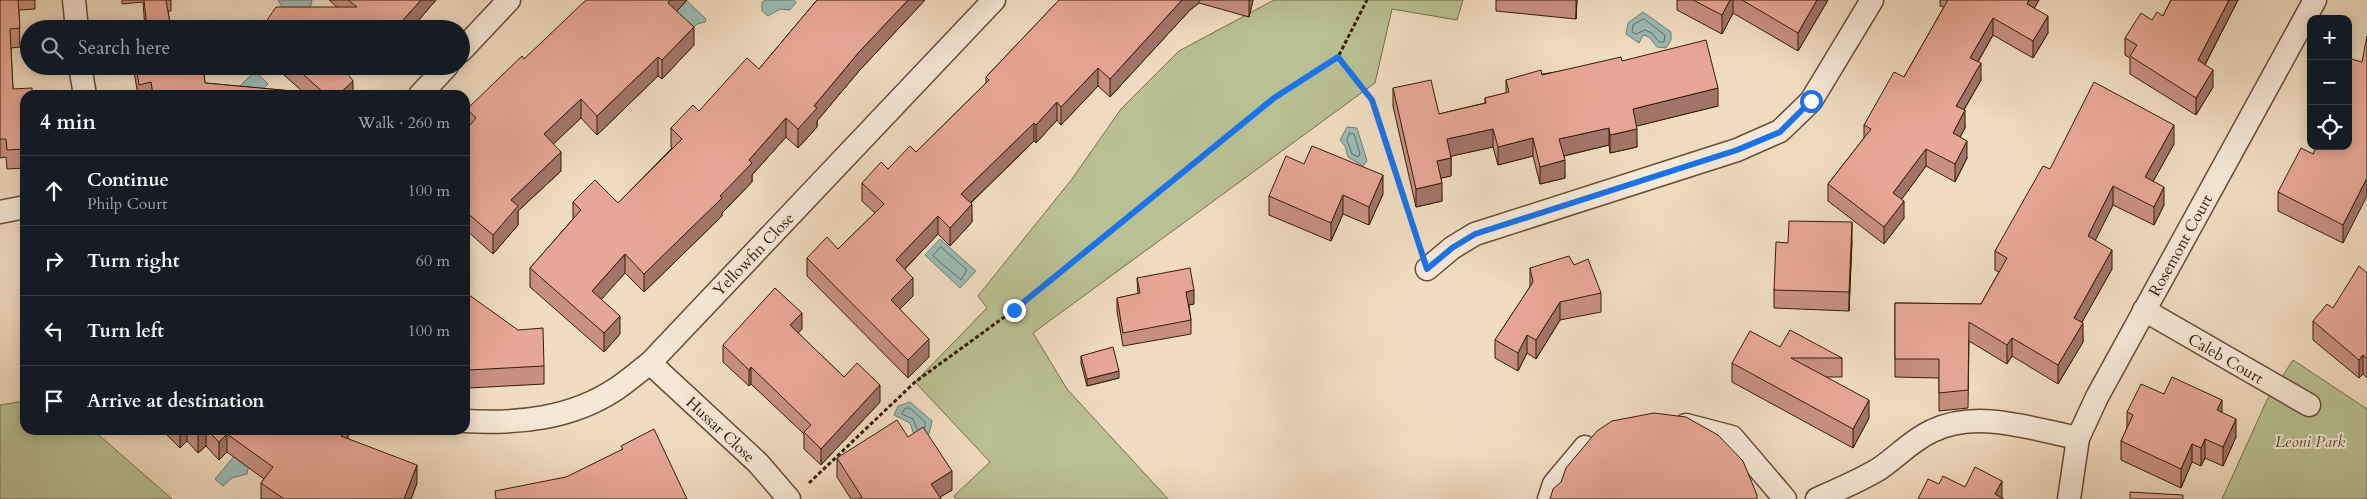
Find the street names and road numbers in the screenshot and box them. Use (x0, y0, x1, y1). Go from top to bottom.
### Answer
street label: Rosemont Court (2144, 191, 2218, 300)
street label: Yellowfin Close (708, 208, 799, 301)
street label: Caleb Court (2184, 328, 2267, 389)
street label: Hussar Close (681, 392, 760, 468)

